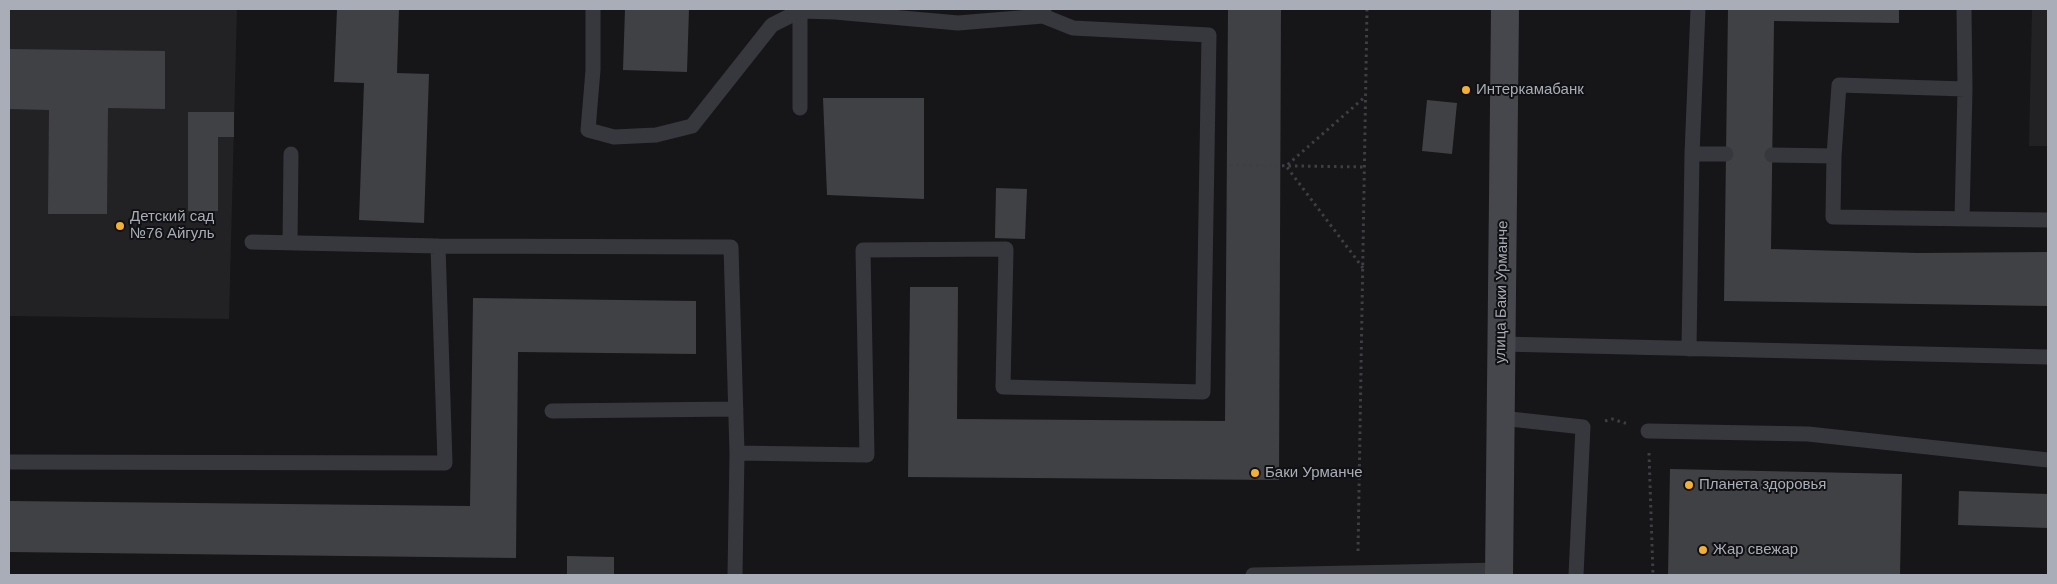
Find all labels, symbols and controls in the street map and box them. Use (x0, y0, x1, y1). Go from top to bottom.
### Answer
place label: Интеркамабанк (1476, 81, 1584, 99)
marker: Интеркамабанк (1460, 84, 1472, 96)
place label: Детский сад №76 Айгуль (130, 208, 215, 243)
marker: Детский сад №76 Айгуль (114, 220, 126, 232)
street label: улица Баки Урманче (1492, 220, 1512, 364)
place label: Баки Урманче (1265, 464, 1363, 482)
marker: Баки Урманче (1249, 467, 1261, 479)
place label: Планета здоровья (1699, 476, 1826, 494)
marker: Планета здоровья (1683, 479, 1695, 491)
place label: Жар свежар (1713, 541, 1798, 559)
marker: Жар свежар (1697, 544, 1709, 556)

